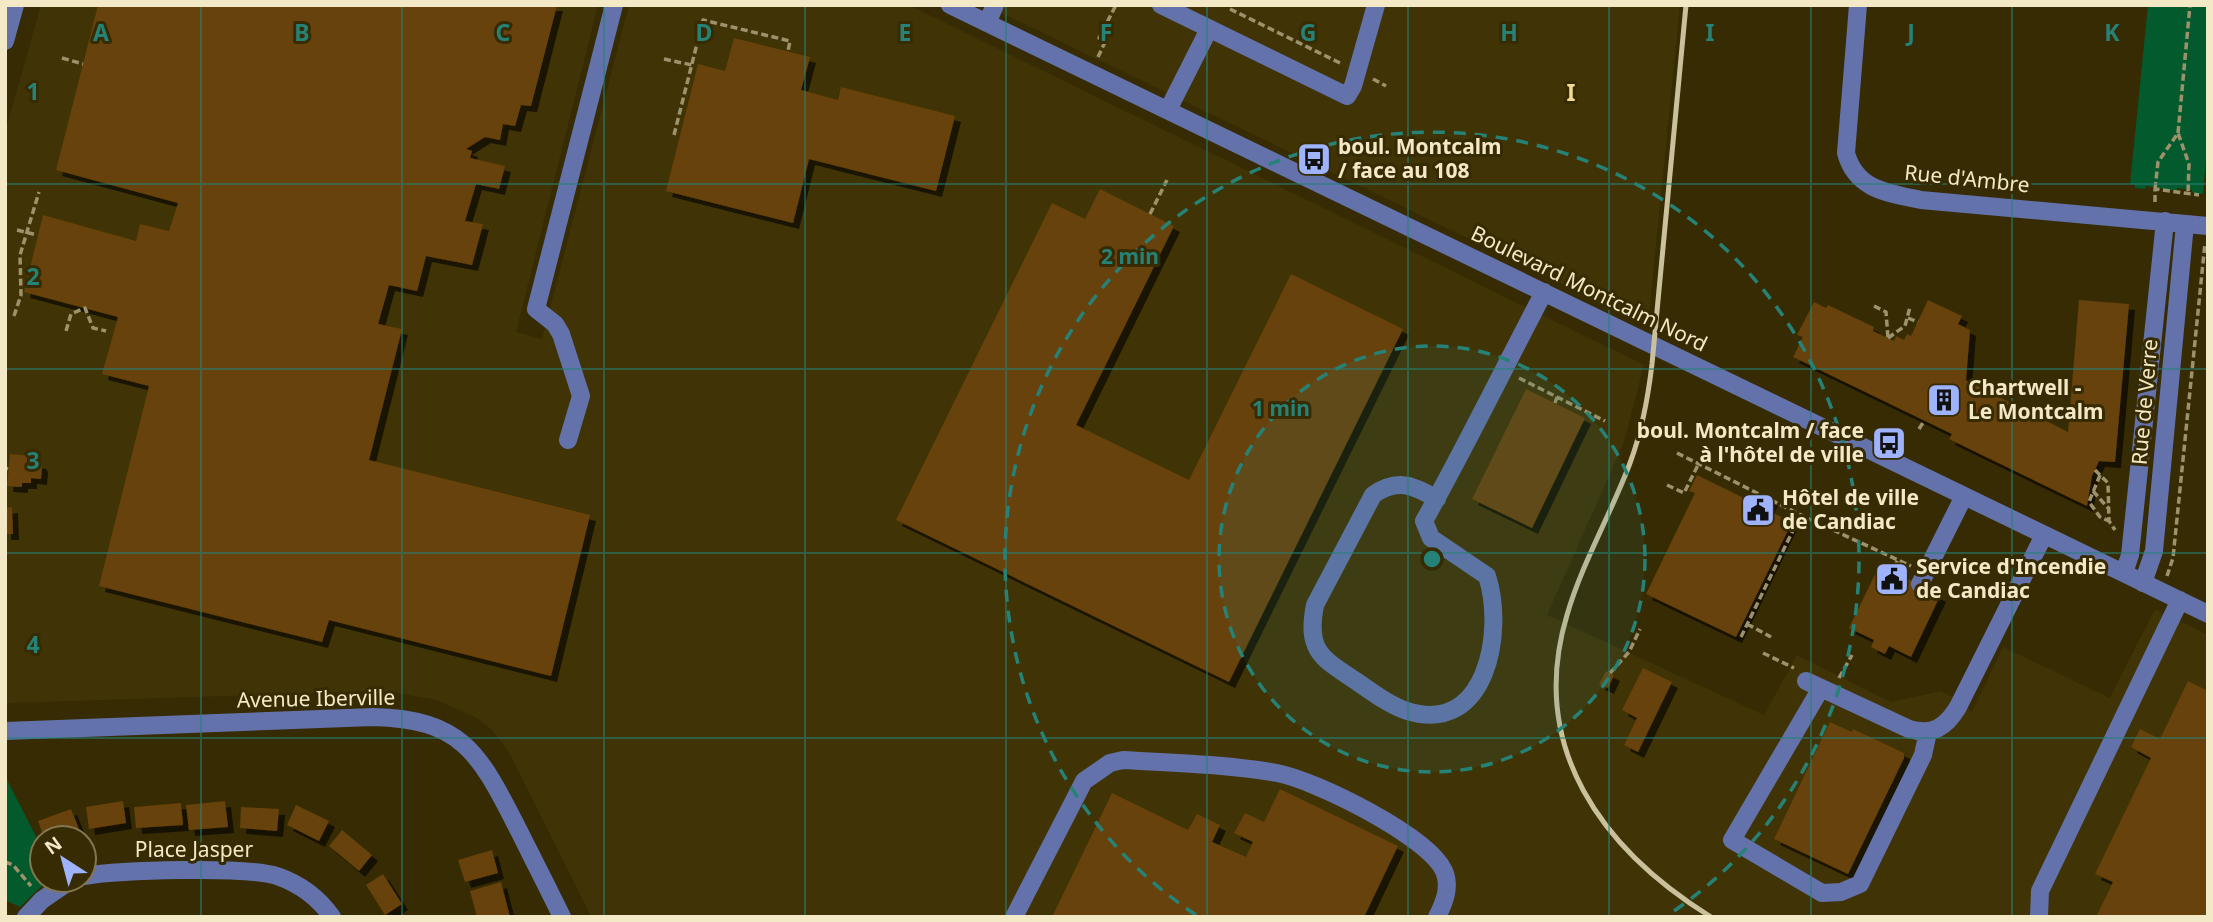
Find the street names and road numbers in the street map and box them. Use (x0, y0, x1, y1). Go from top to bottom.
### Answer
street label: Rue d'Ambre (1903, 158, 2031, 198)
street label: Boulevard Montcalm Nord (1467, 219, 1712, 358)
street label: Rue de Verre (2125, 338, 2163, 466)
street label: Avenue Iberville (236, 683, 395, 713)
street label: Place Jasper (135, 835, 253, 863)

